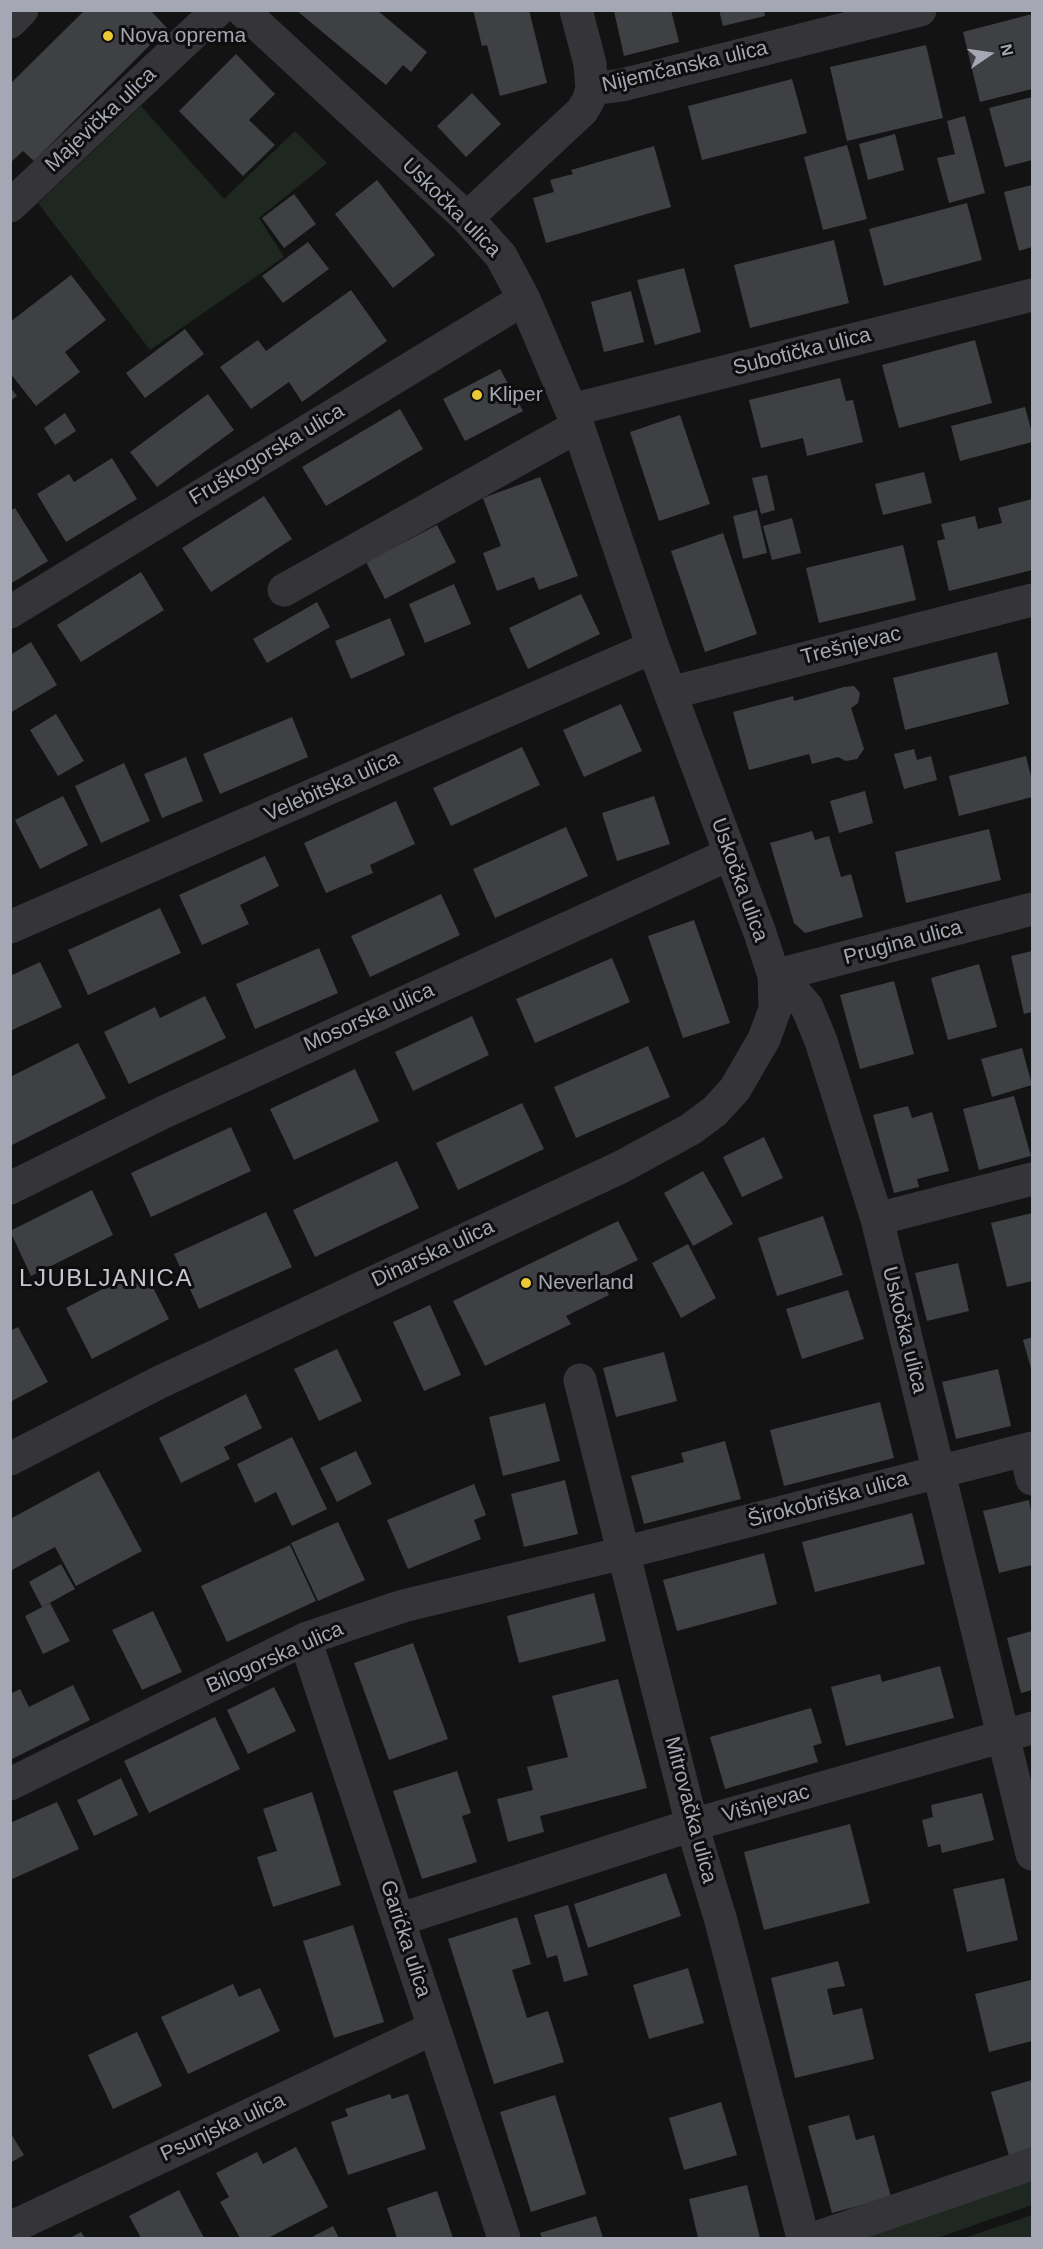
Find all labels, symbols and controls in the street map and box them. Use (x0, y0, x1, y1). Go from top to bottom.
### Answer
place label: Nova oprema (120, 23, 246, 49)
north arrow (959, 24, 1019, 84)
marker: Nova oprema (101, 29, 115, 43)
street label: Nijemčanska ulica (600, 36, 770, 98)
text: N (997, 42, 1017, 57)
street label: Majevička ulica (40, 62, 162, 178)
street label: Uskočka ulica (396, 153, 506, 263)
street label: Subotička ulica (730, 323, 874, 381)
place label: Kliper (489, 382, 543, 408)
marker: Kliper (470, 388, 484, 402)
street label: Fruškogorska ulica (185, 399, 349, 511)
street label: Trešnjevac (799, 621, 903, 671)
street label: Velebitska ulica (261, 746, 403, 828)
street label: Uskočka ulica (705, 815, 773, 945)
street label: Prugina ulica (841, 915, 965, 971)
street label: Mosorska ulica (300, 978, 438, 1058)
street label: Dinarska ulica (368, 1215, 498, 1293)
street label: Uskočka ulica (876, 1264, 932, 1396)
district label: LJUBLJANICA (19, 1265, 193, 1293)
place label: Neverland (538, 1270, 634, 1296)
marker: Neverland (519, 1276, 533, 1290)
street label: Širokobriška ulica (745, 1467, 911, 1533)
street label: Bilogorska ulica (203, 1617, 347, 1699)
street label: Mitrovačka ulica (658, 1734, 722, 1886)
street label: Višnjevac (720, 1780, 812, 1828)
street label: Garićka ulica (374, 1877, 436, 2001)
street label: Psunjska ulica (157, 2088, 289, 2168)

